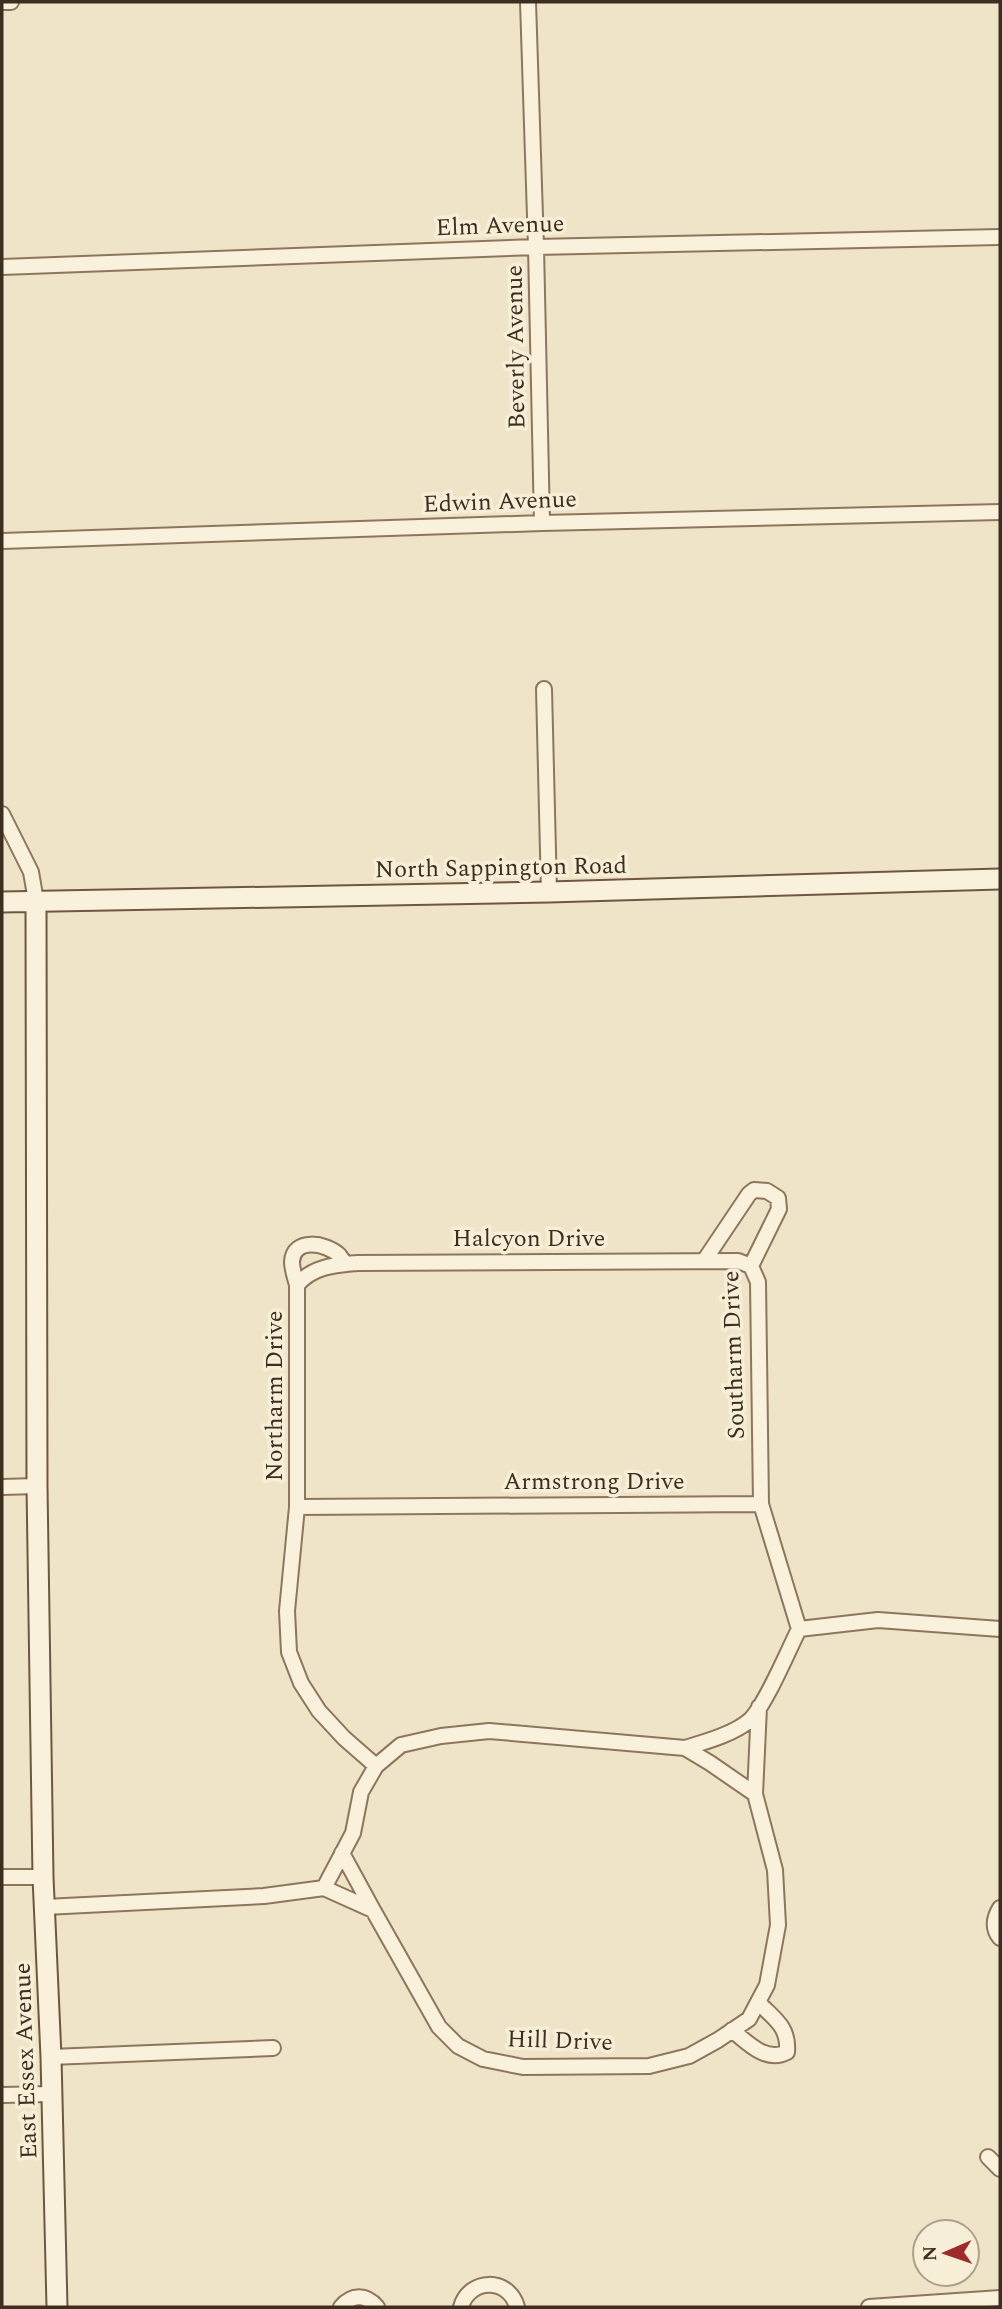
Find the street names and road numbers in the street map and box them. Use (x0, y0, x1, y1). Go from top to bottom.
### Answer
street label: Elm Avenue (435, 206, 565, 246)
street label: Beverly Avenue (497, 265, 535, 429)
street label: Edwin Avenue (422, 481, 578, 523)
street label: North Sappington Road (375, 848, 627, 888)
street label: Halcyon Drive (453, 1221, 605, 1257)
street label: Southarm Drive (713, 1270, 755, 1440)
street label: Northarm Drive (257, 1311, 293, 1481)
street label: Armstrong Drive (503, 1464, 685, 1500)
street label: East Essex Avenue (5, 1962, 47, 2160)
street label: Hill Drive (506, 2021, 614, 2061)

